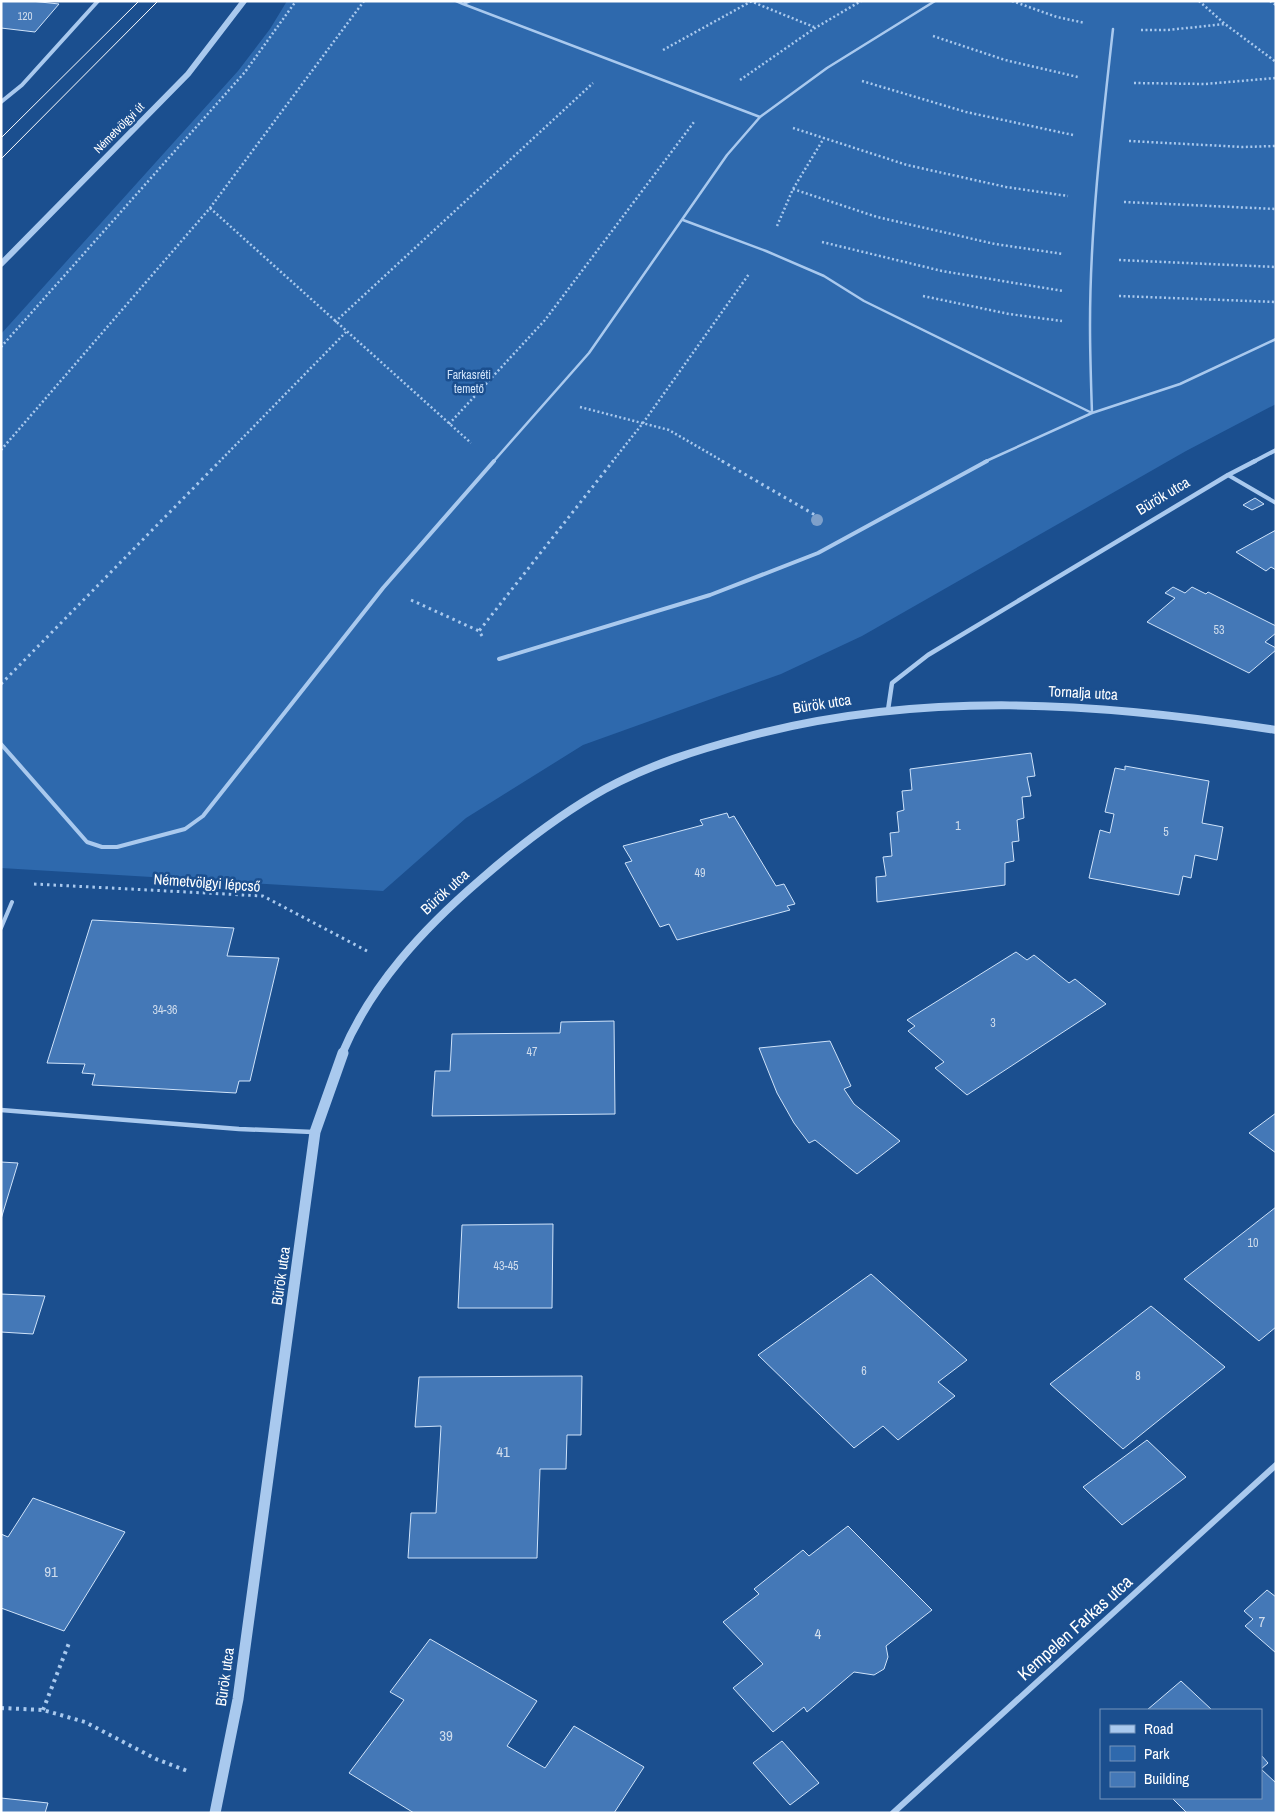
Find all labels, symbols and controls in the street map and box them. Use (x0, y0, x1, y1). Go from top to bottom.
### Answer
house number: 120 (17, 9, 33, 23)
street label: Németvölgyi út (90, 99, 148, 157)
park label: Farkasréti temető (447, 367, 491, 397)
street label: Bürök utca (1132, 471, 1193, 520)
house number: 53 (1214, 622, 1224, 638)
street label: Tornalja utca (1048, 680, 1119, 705)
street label: Bürök utca (791, 689, 853, 718)
house number: 1 (955, 818, 961, 834)
house number: 5 (1163, 824, 1169, 840)
street label: Bürök utca (416, 864, 474, 919)
house number: 49 (695, 865, 705, 881)
street label: Németvölgyi lépcső (153, 868, 261, 897)
house number: 34-36 (152, 1002, 178, 1018)
house number: 3 (990, 1015, 996, 1031)
house number: 47 (527, 1044, 538, 1060)
house number: 10 (1248, 1235, 1258, 1251)
street label: Bürök utca (266, 1245, 295, 1307)
house number: 43-45 (493, 1258, 519, 1274)
house number: 6 (861, 1363, 867, 1379)
house number: 8 (1135, 1368, 1141, 1384)
house number: 41 (496, 1441, 510, 1462)
house number: 91 (44, 1561, 58, 1582)
street label: Kempelen Farkas utca (1012, 1569, 1138, 1686)
house number: 7 (1259, 1611, 1266, 1632)
house number: 4 (815, 1623, 822, 1644)
street label: Bürök utca (210, 1646, 239, 1708)
legend (1100, 1709, 1262, 1799)
text: Road (1144, 1718, 1173, 1739)
house number: 39 (439, 1725, 453, 1746)
text: Park (1144, 1743, 1170, 1764)
text: Building (1144, 1768, 1189, 1789)

